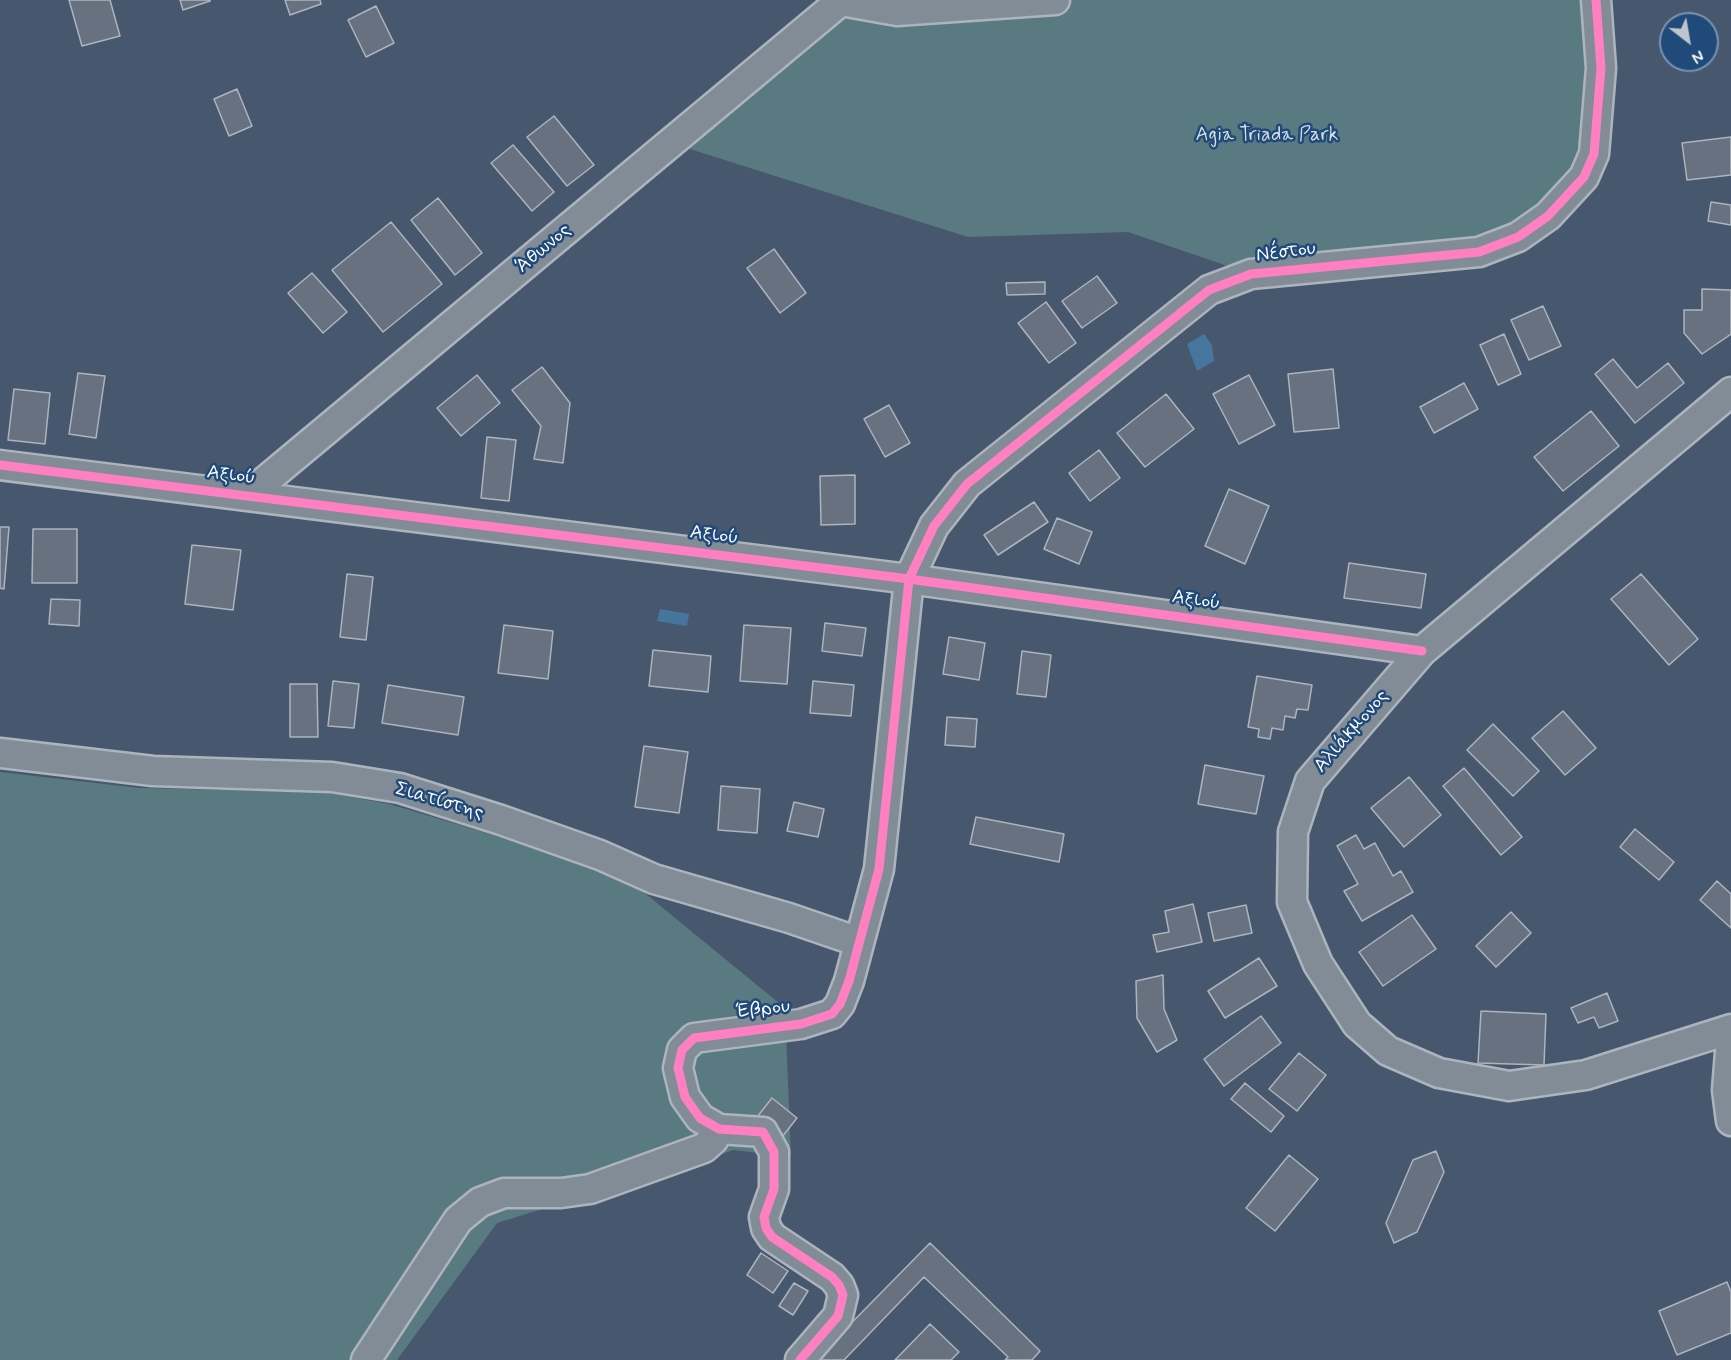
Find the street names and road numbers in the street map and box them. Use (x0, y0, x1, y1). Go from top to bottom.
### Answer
street label: Άθωνος (512, 219, 576, 279)
street label: Νέστου (1255, 237, 1317, 269)
street label: Αξιού (205, 461, 257, 491)
street label: Αξιού (688, 521, 740, 551)
street label: Αξιού (1170, 586, 1222, 616)
street label: Αλιάκμονος (1309, 686, 1395, 778)
street label: Σιατίστης (392, 778, 486, 826)
street label: Έβρου (735, 995, 791, 1025)

